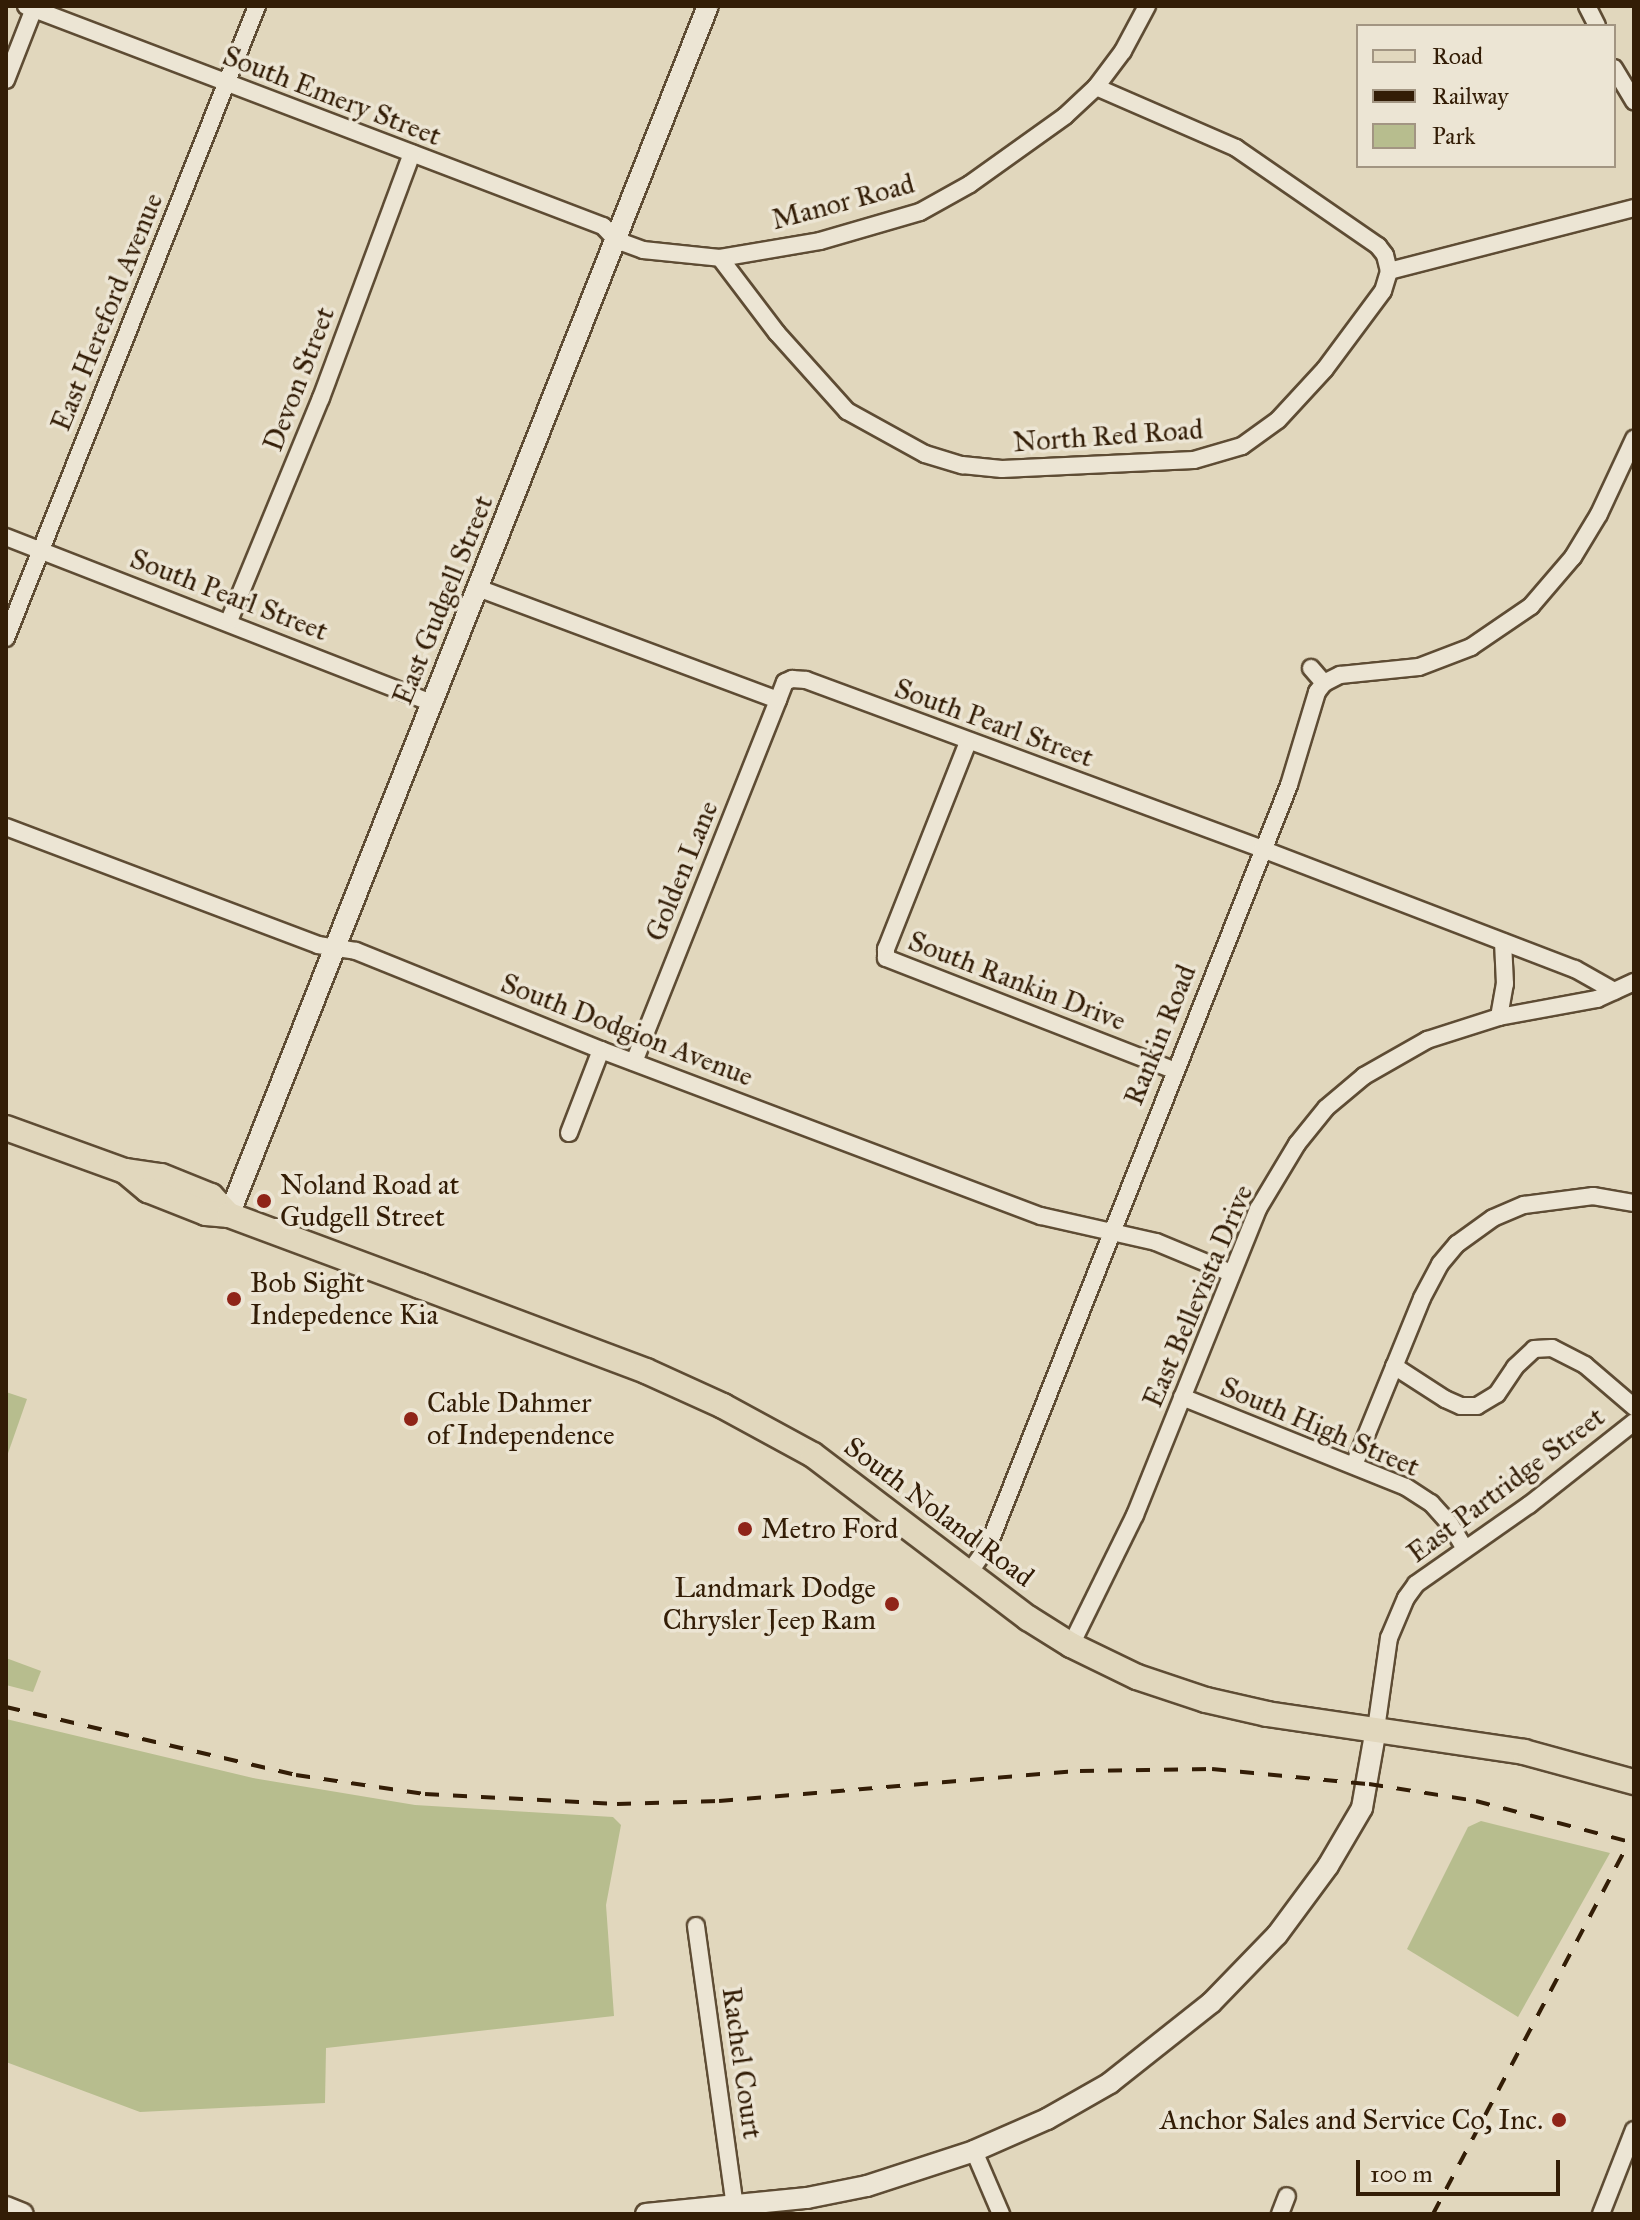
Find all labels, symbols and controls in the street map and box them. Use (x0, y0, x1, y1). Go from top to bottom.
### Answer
legend (1356, 24, 1616, 168)
street label: South Emery Street (218, 39, 446, 153)
text: Road (1432, 41, 1483, 71)
text: Railway (1432, 81, 1509, 111)
text: Park (1432, 121, 1475, 151)
street label: Manor Road (768, 167, 918, 237)
street label: East Hereford Avenue (44, 188, 170, 436)
street label: Devon Street (256, 302, 342, 456)
street label: North Red Road (1012, 413, 1204, 459)
street label: East Gudgell Street (386, 490, 500, 710)
street label: South Pearl Street (125, 542, 333, 648)
street label: South Pearl Street (890, 671, 1098, 775)
street label: Golden Lane (639, 796, 725, 946)
street label: South Rankin Drive (904, 924, 1130, 1038)
street label: Rankin Road (1117, 960, 1203, 1110)
street label: South Dodgion Avenue (496, 966, 758, 1094)
place label: Noland Road at Gudgell Street (280, 1168, 460, 1234)
street label: East Bellevista Drive (1136, 1180, 1260, 1412)
marker: Noland Road at Gudgell Street (255, 1192, 273, 1210)
place label: Bob Sight Indepedence Kia (250, 1266, 438, 1332)
marker: Bob Sight Indepedence Kia (225, 1290, 243, 1308)
street label: South High Street (1215, 1370, 1425, 1484)
place label: Cable Dahmer of Independence (427, 1386, 615, 1452)
street label: East Partridge Street (1401, 1400, 1611, 1570)
marker: Cable Dahmer of Independence (402, 1410, 420, 1428)
street label: South Noland Road (838, 1430, 1040, 1594)
place label: Metro Ford (761, 1512, 898, 1546)
marker: Metro Ford (736, 1520, 754, 1538)
place label: Landmark Dodge Chrysler Jeep Ram (663, 1571, 876, 1637)
marker: Landmark Dodge Chrysler Jeep Ram (883, 1595, 901, 1613)
street label: Rachel Court (715, 1985, 769, 2141)
place label: Anchor Sales and Service Co, Inc. (1160, 2103, 1543, 2137)
marker: Anchor Sales and Service Co, Inc. (1550, 2111, 1568, 2129)
scale bar (1360, 2144, 1564, 2194)
text: 100 m (1370, 2159, 1433, 2189)

